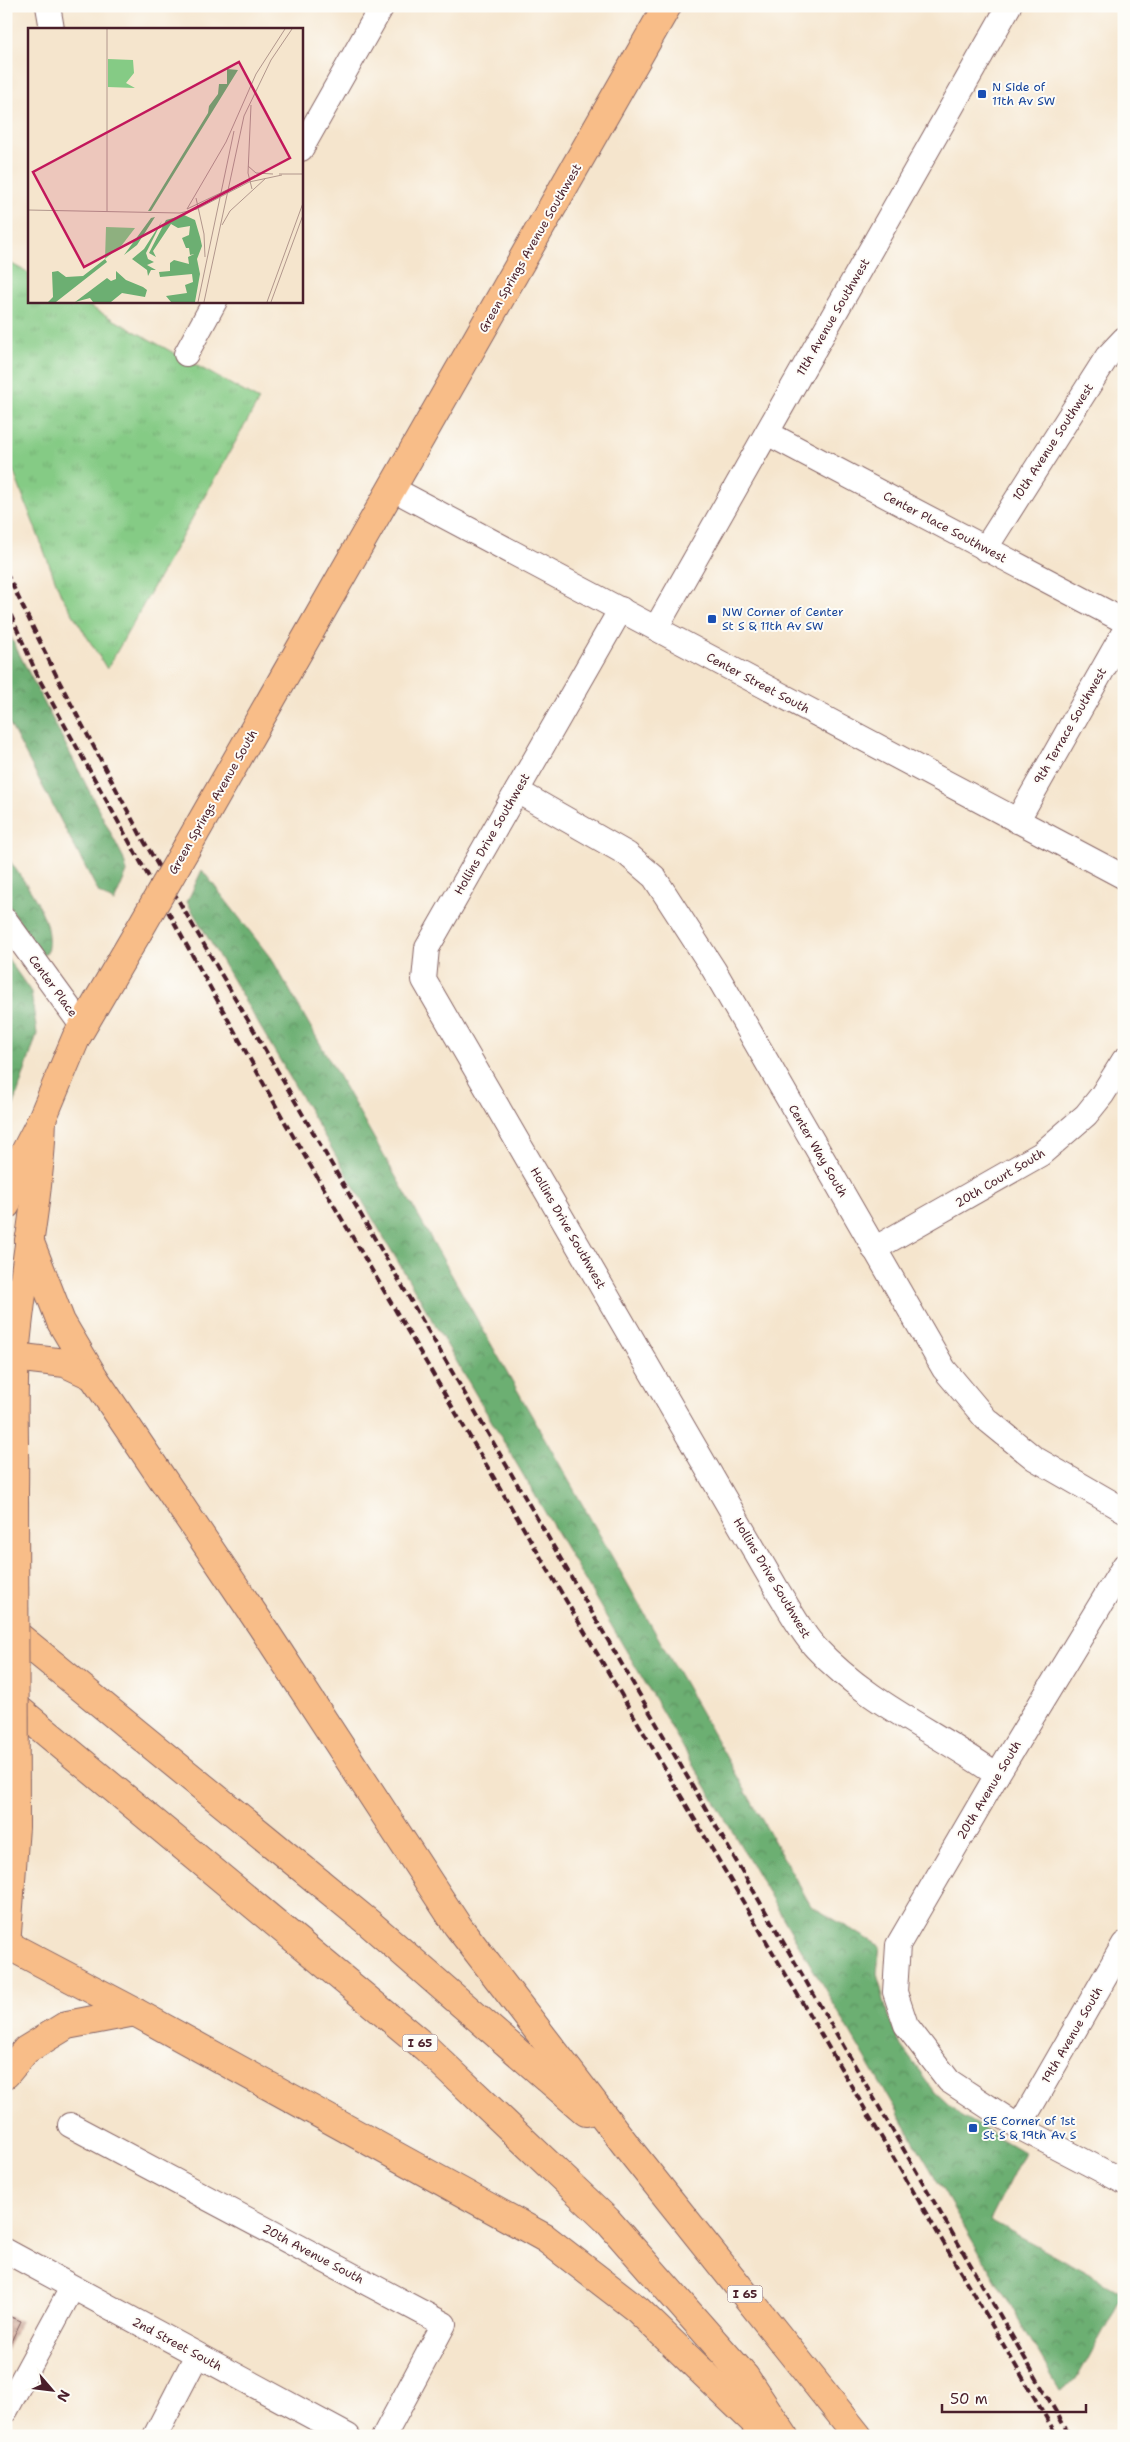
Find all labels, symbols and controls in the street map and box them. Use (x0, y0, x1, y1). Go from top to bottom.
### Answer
inset map (28, 28, 302, 302)
place label: N Side of 11th Av SW (992, 79, 1055, 109)
marker: N Side of 11th Av SW (976, 88, 988, 100)
street label: Green Springs Avenue Southwest (475, 161, 585, 335)
street label: 11th Avenue Southwest (793, 255, 873, 379)
street label: 10th Avenue Southwest (1009, 380, 1097, 504)
street label: Center Place Southwest (880, 488, 1010, 566)
place label: NW Corner of Center St S & 11th Av SW (722, 604, 844, 634)
marker: NW Corner of Center St S & 11th Av SW (706, 613, 718, 625)
street label: Center Street South (704, 649, 812, 717)
street label: 9th Terrace Southwest (1030, 665, 1110, 787)
street label: Green Springs Avenue South (165, 727, 261, 877)
street label: Hollins Drive Southwest (451, 770, 533, 898)
street label: Center Place (25, 952, 81, 1020)
street label: Center Way South (785, 1102, 851, 1200)
street label: 20th Court South (952, 1145, 1048, 1211)
street label: Hollins Drive Southwest (527, 1164, 609, 1292)
street label: Hollins Drive Southwest (730, 1515, 814, 1641)
street label: 20th Avenue South (953, 1738, 1025, 1842)
street label: 19th Avenue South (1038, 1984, 1106, 2086)
road number: I 65 (402, 2035, 438, 2052)
place label: SE Corner of 1st St S & 19th Av S (983, 2113, 1077, 2143)
marker: SE Corner of 1st St S & 19th Av S (967, 2122, 979, 2134)
street label: 20th Avenue South (260, 2220, 366, 2288)
road number: I 65 (728, 2286, 762, 2302)
street label: 2nd Street South (129, 2314, 225, 2374)
north arrow (28, 2364, 78, 2414)
scale bar (942, 2382, 1086, 2414)
text: N (53, 2387, 74, 2405)
text: 50 m (950, 2389, 988, 2409)

